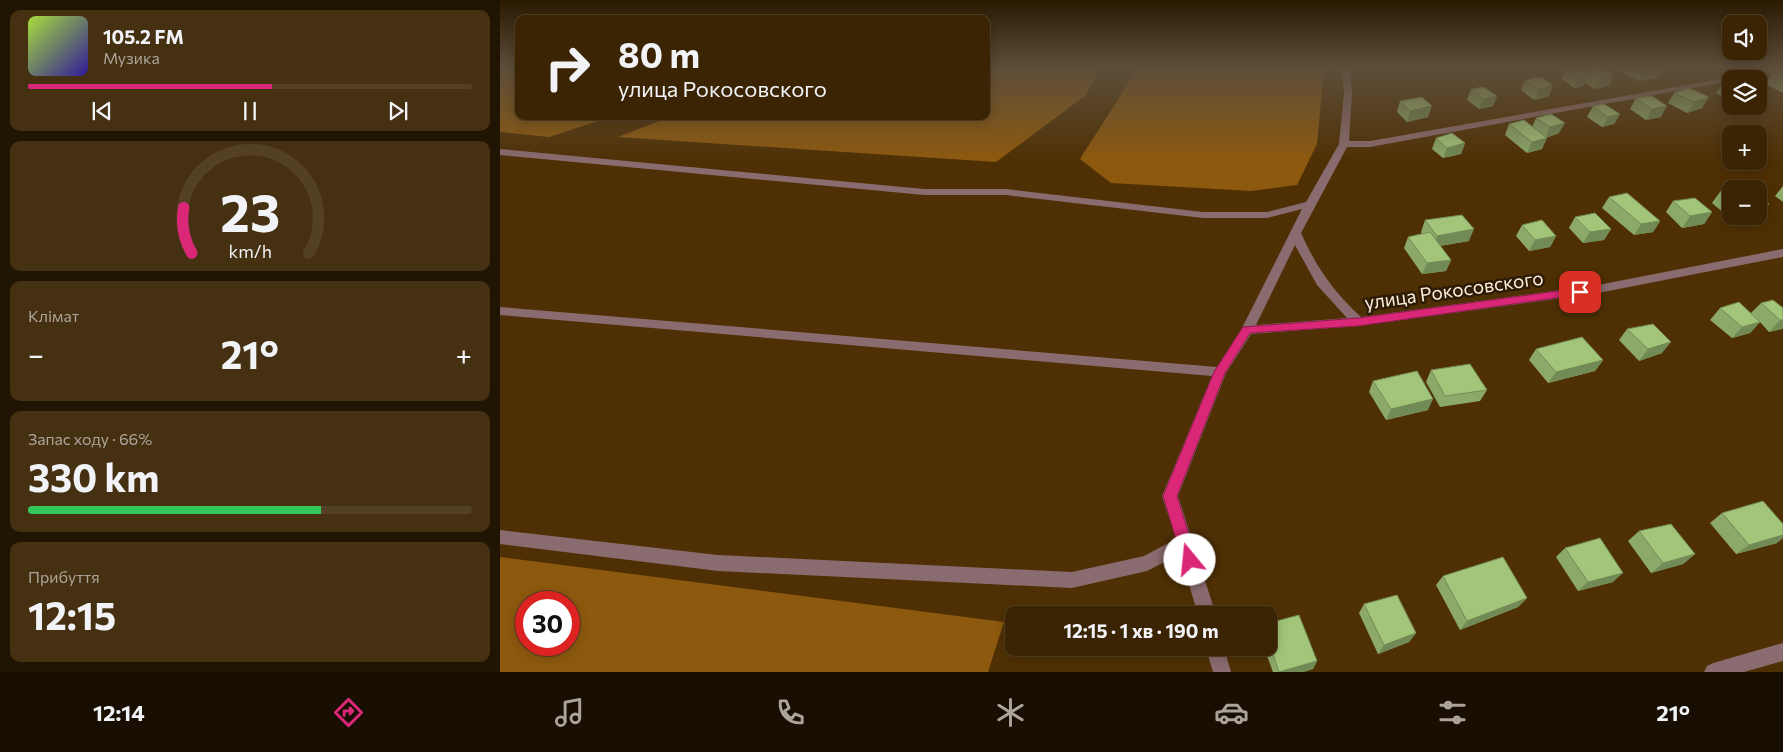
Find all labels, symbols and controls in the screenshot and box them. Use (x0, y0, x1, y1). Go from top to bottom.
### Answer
map controls (1722, 15, 1767, 225)
button: sound (1722, 15, 1767, 60)
text: 105.2 FM (103, 25, 184, 48)
text: 80 m (618, 32, 700, 75)
icon: right (535, 35, 600, 100)
text: Музика (103, 48, 160, 67)
button: layers (1722, 70, 1767, 115)
text: улица Рокосовского (618, 75, 827, 102)
icon: previous (88, 97, 116, 125)
icon: pause (236, 97, 264, 125)
icon: next (384, 97, 412, 125)
button: + (1722, 125, 1767, 170)
text: 23 (220, 179, 280, 243)
button: − (1722, 180, 1767, 225)
text: km/h (228, 240, 272, 262)
street label: улица Рокосовского (1363, 266, 1545, 313)
pin (1559, 271, 1601, 313)
icon: arrive (1566, 278, 1594, 306)
text: Клімат (28, 306, 79, 325)
text: 21° (221, 330, 279, 377)
text: − (28, 337, 44, 371)
text: + (456, 337, 472, 371)
text: Запас ходу · 66% (28, 429, 152, 448)
text: 330 km (28, 453, 160, 500)
position arrow (1163, 533, 1215, 585)
text: Прибуття (28, 567, 100, 586)
text: 12:15 (28, 591, 116, 638)
speed limit sign: 30 (515, 591, 580, 656)
text: 12:15 · 1 хв · 190 m (1063, 619, 1219, 642)
icon: directions (331, 695, 366, 730)
icon: music (552, 695, 587, 730)
icon: phone (773, 695, 808, 730)
icon: climate (993, 695, 1028, 730)
icon: car (1214, 695, 1249, 730)
icon: filters (1435, 695, 1470, 730)
text: 12:14 (93, 699, 145, 726)
text: 21° (1656, 699, 1690, 726)

